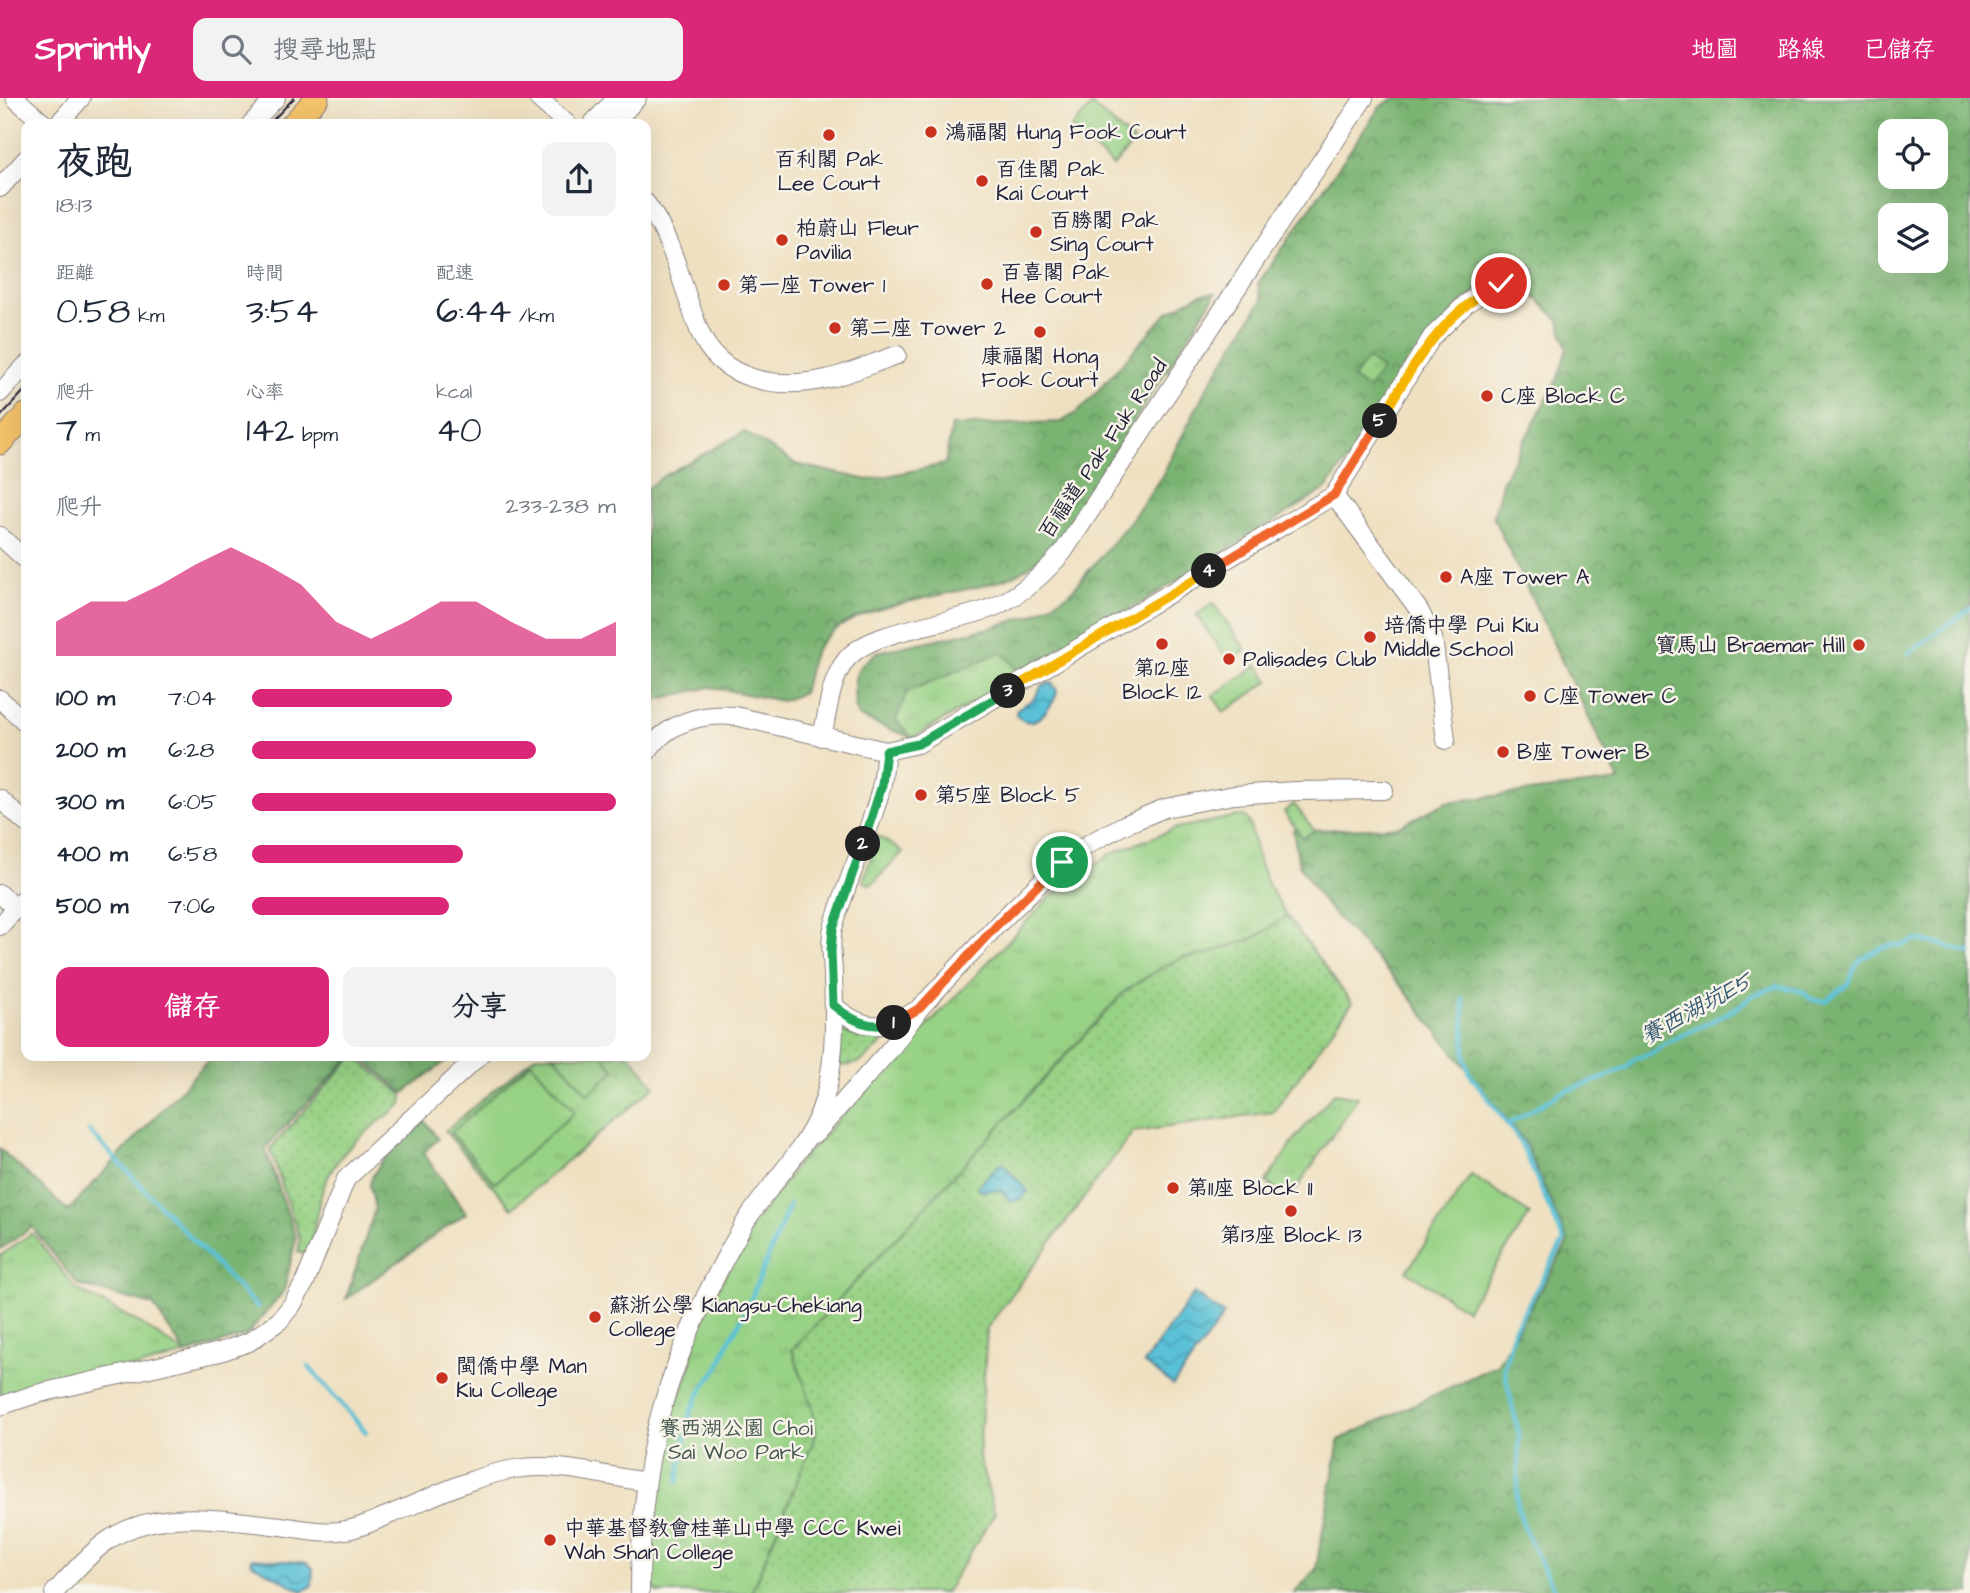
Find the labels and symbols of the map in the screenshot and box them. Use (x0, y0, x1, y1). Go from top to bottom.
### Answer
place label: 鴻福閣 Hung Fook Court (945, 118, 1187, 149)
marker: 鴻福閣 Hung Fook Court (923, 124, 939, 140)
marker: 百利閣 Pak Lee Court (821, 127, 837, 143)
place label: 百利閣 Pak Lee Court (775, 145, 883, 198)
place label: 百佳閣 Pak Kai Court (996, 155, 1104, 208)
marker: 百佳閣 Pak Kai Court (974, 173, 990, 189)
place label: 百勝閣 Pak Sing Court (1050, 206, 1158, 261)
place label: 柏蔚山 Fleur Pavilia (796, 214, 919, 267)
marker: 百勝閣 Pak Sing Court (1028, 224, 1044, 240)
marker: 柏蔚山 Fleur Pavilia (774, 232, 790, 248)
pin (1471, 253, 1531, 313)
place label: 百喜閣 Pak Hee Court (1001, 258, 1109, 311)
place label: 第一座 Tower 1 (738, 271, 886, 300)
marker: 百喜閣 Pak Hee Court (979, 276, 995, 292)
marker: 第一座 Tower 1 (716, 277, 732, 293)
place label: 第二座 Tower 2 (849, 314, 1006, 343)
marker: 第二座 Tower 2 (827, 320, 843, 336)
marker: 康福閣 Hong Fook Court (1032, 324, 1048, 340)
place label: 康福閣 Hong Fook Court (981, 342, 1099, 395)
street label: 百福道 Pak Fuk Road (1032, 353, 1174, 545)
place label: C座 Block C (1501, 382, 1625, 411)
marker: C座 Block C (1479, 388, 1495, 404)
pin: 5 (1362, 404, 1398, 438)
pin: 4 (1192, 554, 1226, 588)
place label: A座 Tower A (1460, 563, 1590, 592)
marker: A座 Tower A (1438, 569, 1454, 585)
place label: 培僑中學 Pui Kiu Middle School (1384, 611, 1539, 664)
marker: 培僑中學 Pui Kiu Middle School (1362, 629, 1378, 645)
place label: 寶馬山 Braemar Hill (1656, 631, 1845, 660)
marker: 第12座 Block 12 (1154, 636, 1170, 652)
marker: 寶馬山 Braemar Hill (1851, 637, 1867, 653)
place label: Palisades Club (1243, 645, 1377, 674)
marker: Palisades Club (1221, 651, 1237, 667)
place label: 第12座 Block 12 (1122, 654, 1202, 707)
pin: 3 (990, 674, 1026, 708)
place label: C座 Tower C (1544, 682, 1677, 711)
marker: C座 Tower C (1522, 688, 1538, 704)
place label: B座 Tower B (1517, 738, 1650, 767)
marker: B座 Tower B (1495, 744, 1511, 760)
place label: 第5座 Block 5 (935, 781, 1080, 810)
marker: 第5座 Block 5 (913, 787, 929, 803)
pin: 2 (846, 826, 880, 862)
pin (1032, 832, 1092, 892)
water label: 賽西湖坑E5 (1635, 964, 1760, 1053)
pin: 1 (876, 1006, 912, 1040)
place label: 第11座 Block 11 (1187, 1174, 1313, 1203)
marker: 第11座 Block 11 (1165, 1180, 1181, 1196)
marker: 第13座 Block 13 (1283, 1203, 1299, 1219)
place label: 第13座 Block 13 (1220, 1221, 1362, 1250)
place label: 蘇浙公學 Kiangsu-Chekiang College (609, 1291, 862, 1346)
marker: 蘇浙公學 Kiangsu-Chekiang College (587, 1309, 603, 1325)
place label: 閩僑中學 Man Kiu College (456, 1352, 587, 1407)
marker: 閩僑中學 Man Kiu College (434, 1370, 450, 1386)
park label: 賽西湖公園 Choi Sai Woo Park (659, 1414, 813, 1467)
place label: 中華基督教會桂華山中學 CCC Kwei Wah Shan College (564, 1514, 901, 1569)
marker: 中華基督教會桂華山中學 CCC Kwei Wah Shan College (542, 1532, 558, 1548)

